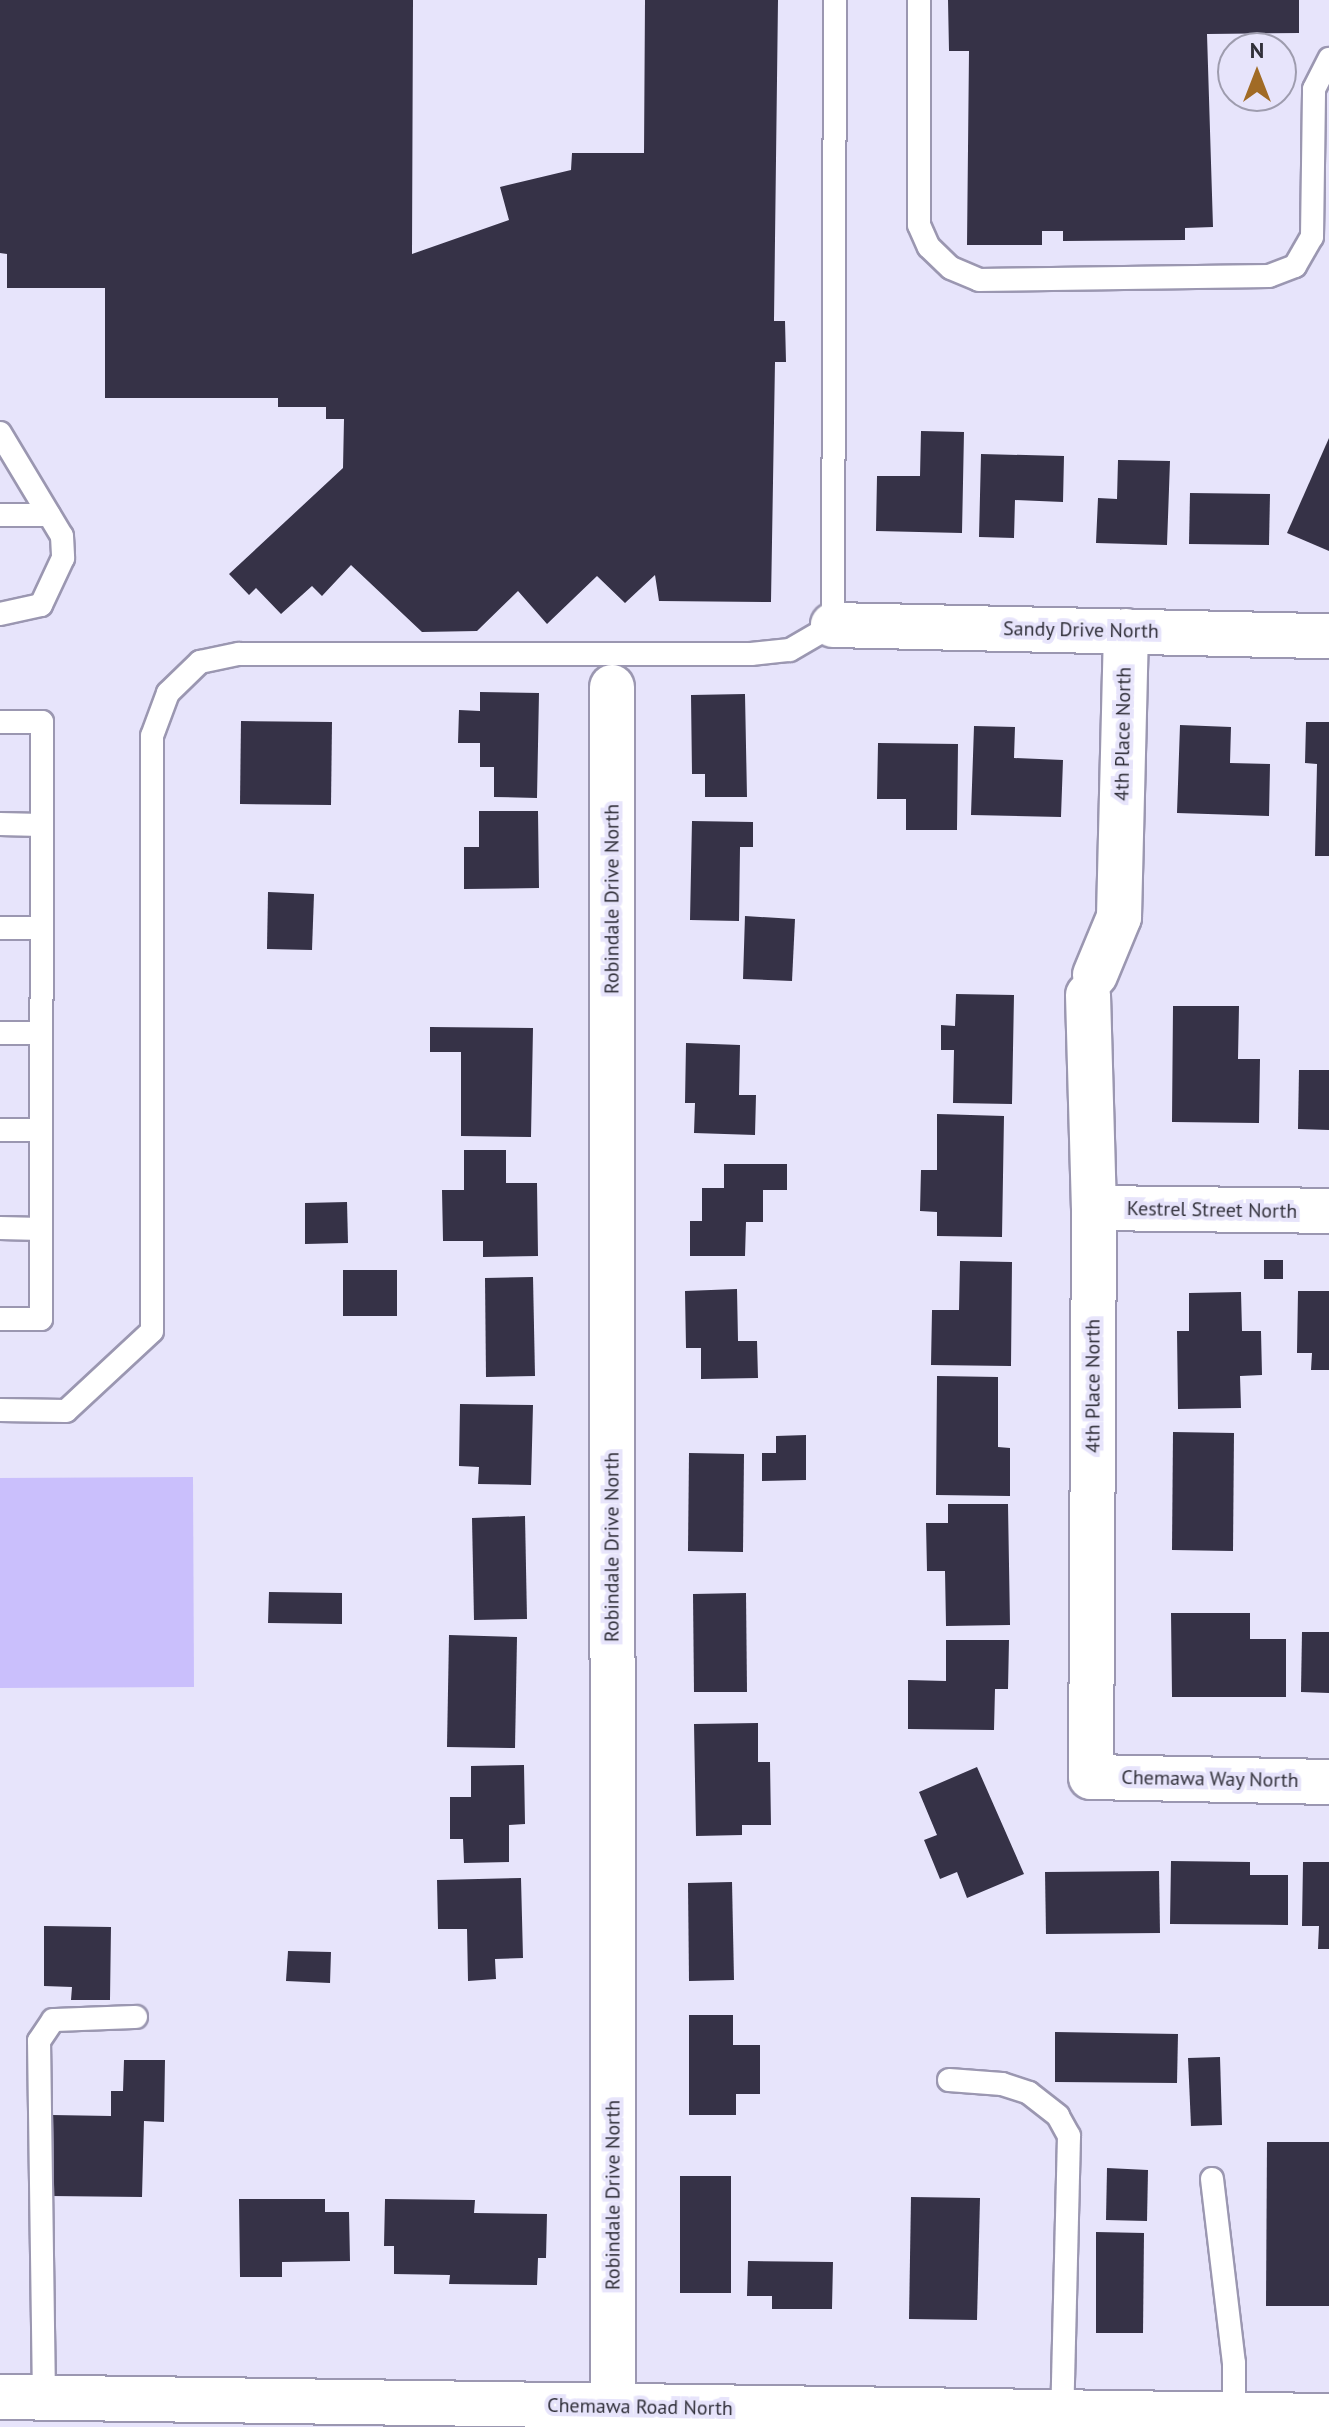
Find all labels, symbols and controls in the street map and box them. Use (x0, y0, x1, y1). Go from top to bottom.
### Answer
north arrow (1217, 32, 1297, 112)
text: N (1250, 36, 1264, 64)
street label: Sandy Drive North (1003, 617, 1159, 643)
street label: 4th Place North (1110, 667, 1136, 801)
street label: Robindale Drive North (600, 804, 624, 994)
street label: Kestrel Street North (1127, 1197, 1297, 1223)
street label: 4th Place North (1081, 1319, 1105, 1453)
street label: Robindale Drive North (600, 1452, 624, 1642)
street label: Chemawa Way North (1121, 1765, 1299, 1793)
street label: Robindale Drive North (601, 2100, 625, 2290)
street label: Chemawa Road North (547, 2393, 733, 2421)

